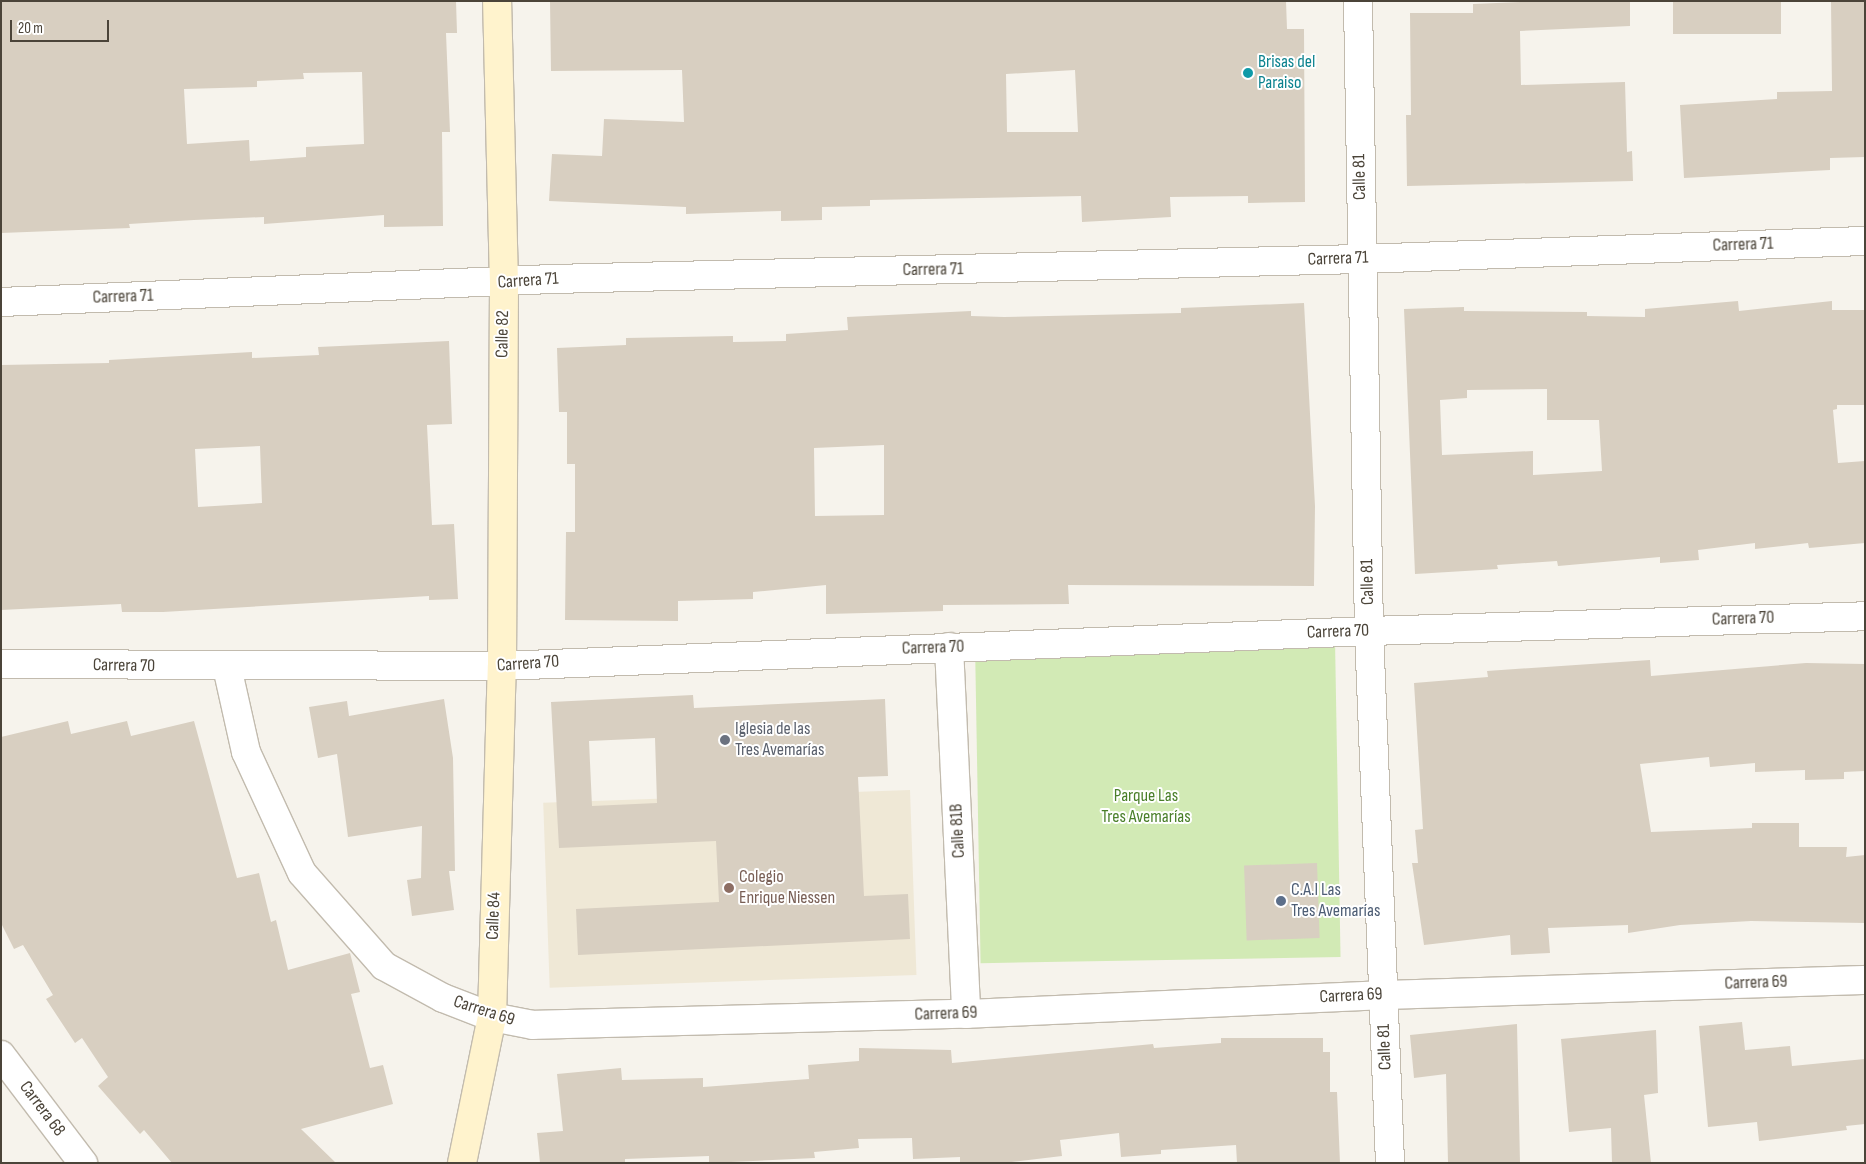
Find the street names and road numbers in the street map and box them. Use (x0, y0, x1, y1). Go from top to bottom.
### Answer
street label: Calle 81 (1349, 154, 1371, 200)
street label: Carrera 71 (1712, 233, 1774, 257)
street label: Carrera 71 (1307, 247, 1369, 271)
street label: Carrera 71 (902, 259, 964, 281)
street label: Carrera 71 (497, 268, 559, 294)
street label: Carrera 71 (92, 285, 154, 309)
street label: Calle 82 (492, 310, 514, 358)
street label: Calle 81 (1357, 559, 1379, 605)
street label: Carrera 70 (1711, 607, 1775, 631)
street label: Carrera 70 (1306, 620, 1370, 644)
street label: Carrera 70 (901, 636, 965, 660)
street label: Carrera 70 (496, 651, 560, 677)
street label: Carrera 70 (93, 655, 155, 677)
street label: Calle 81B (946, 803, 970, 859)
street label: Calle 84 (482, 892, 506, 940)
street label: Carrera 69 (1724, 971, 1788, 995)
street label: Carrera 69 (1319, 984, 1383, 1008)
street label: Carrera 69 (451, 991, 517, 1031)
street label: Carrera 69 (914, 1002, 978, 1026)
street label: Calle 81 (1373, 1023, 1397, 1071)
street label: Carrera 68 (14, 1077, 70, 1141)

